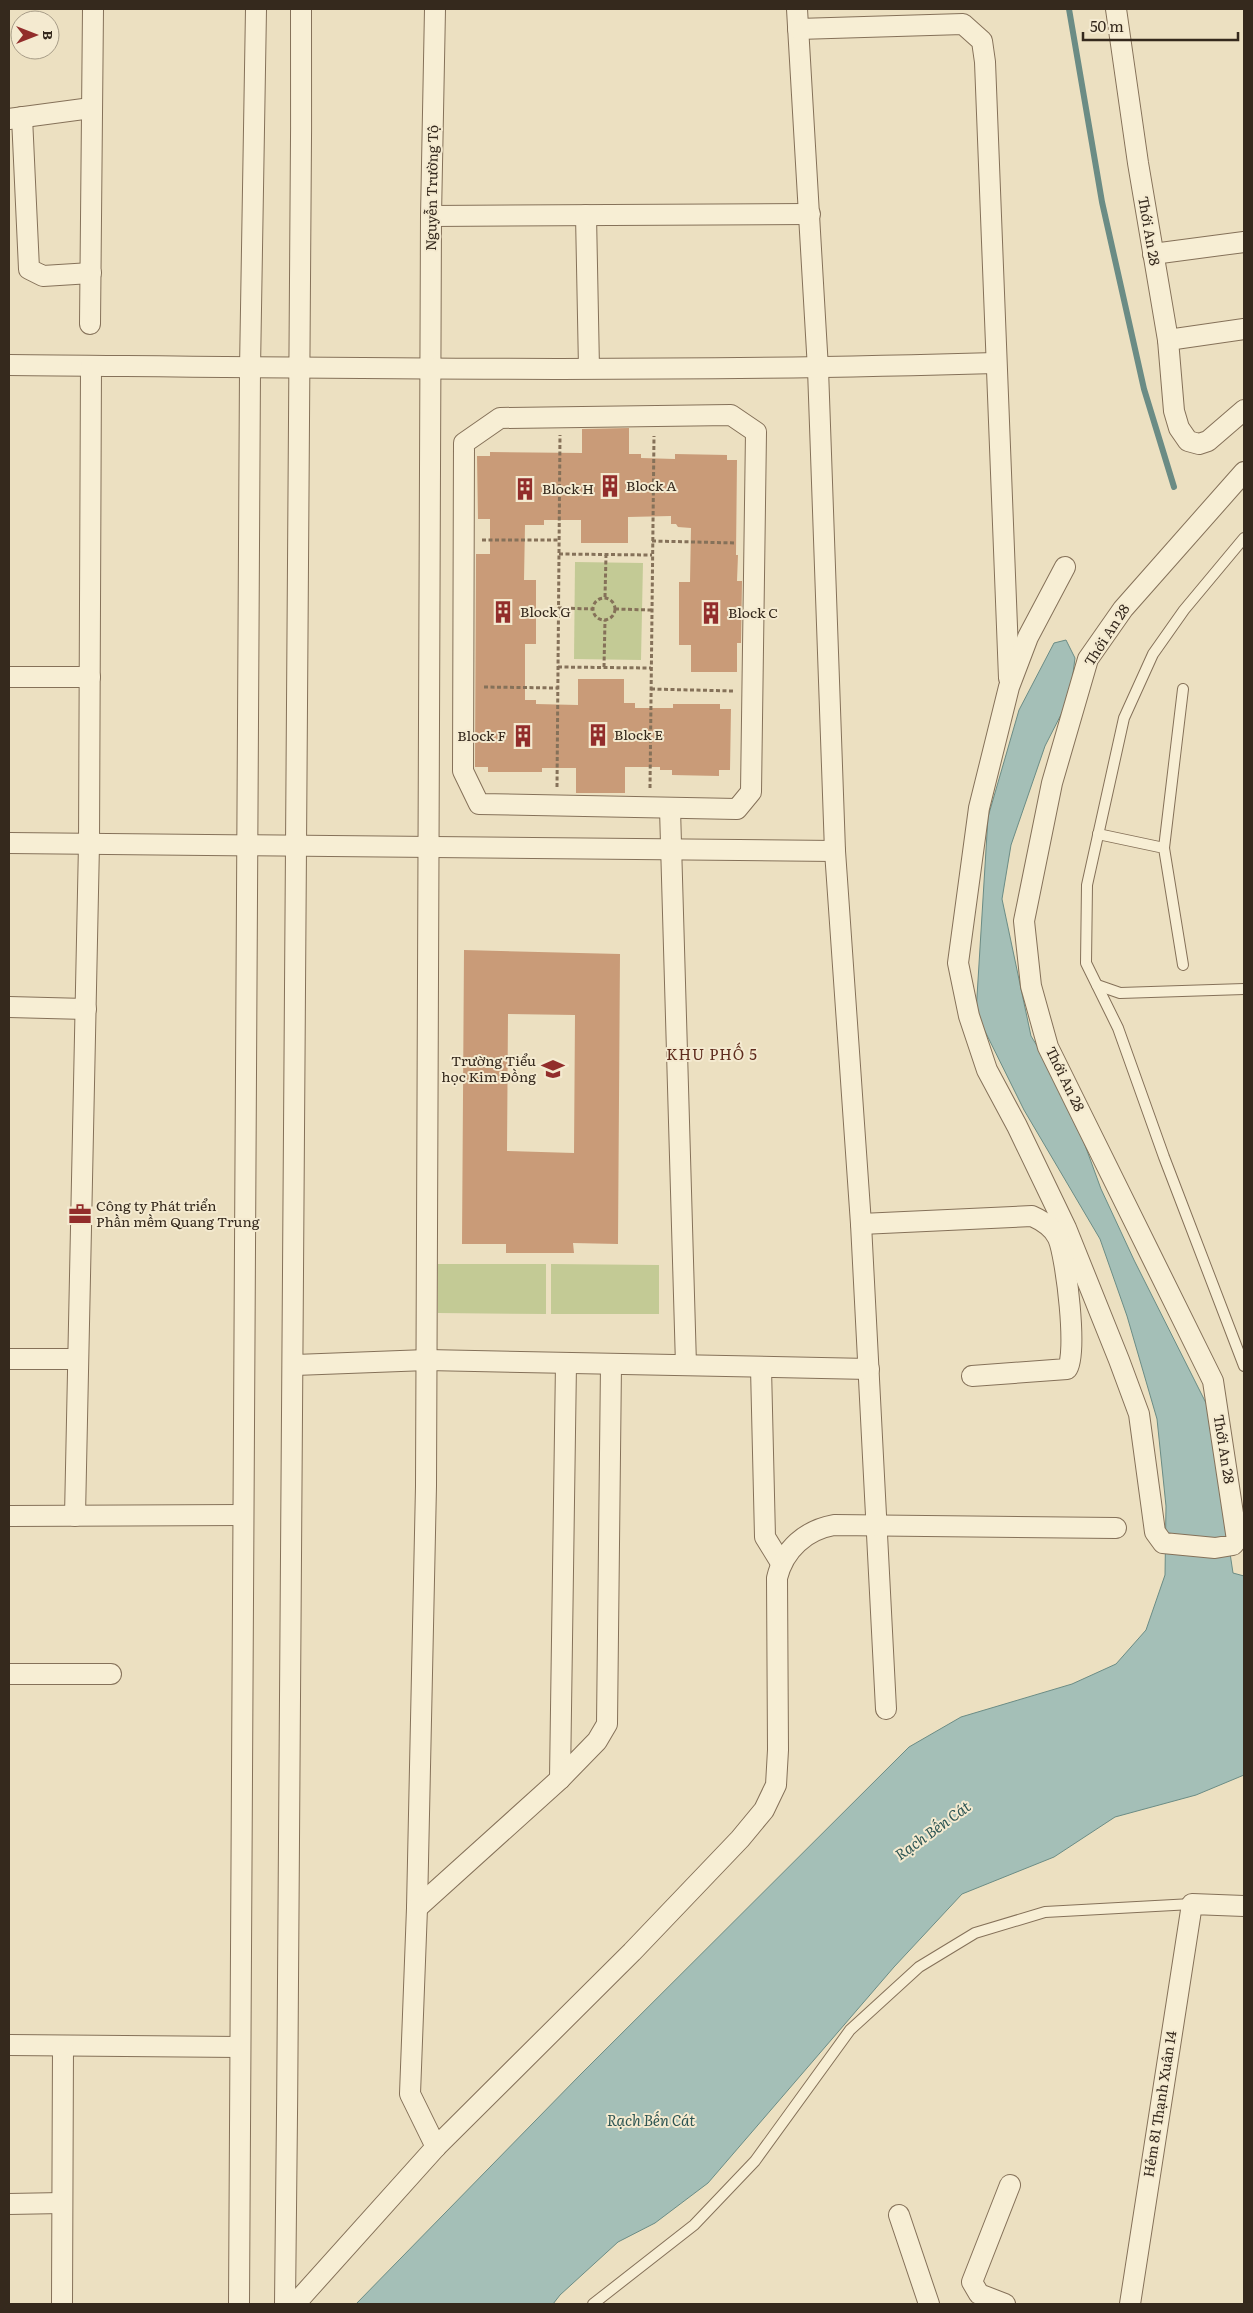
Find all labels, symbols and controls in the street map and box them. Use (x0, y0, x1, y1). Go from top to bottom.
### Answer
north arrow (10, 10, 60, 60)
scale bar (1083, 10, 1238, 42)
text: 50 m (1090, 14, 1124, 37)
text: B (39, 30, 59, 40)
street label: Nguyễn Trường Tộ (420, 125, 442, 251)
street label: Thới An 28 (1134, 195, 1166, 267)
building icon: Block A (597, 473, 623, 499)
place label: Block A (626, 475, 677, 495)
building icon: Block H (512, 476, 538, 502)
place label: Block H (542, 478, 594, 498)
building icon: Block G (490, 599, 516, 625)
street label: Thới An 28 (1079, 599, 1134, 669)
building icon: Block C (698, 600, 724, 626)
place label: Block G (520, 601, 571, 621)
place label: Block C (728, 602, 778, 622)
building icon: Block E (585, 722, 611, 748)
building icon: Block F (510, 723, 536, 749)
place label: Block E (614, 724, 663, 744)
place label: Block F (457, 725, 506, 745)
district label: KHU PHỐ 5 (666, 1042, 758, 1065)
street label: Thới An 28 (1042, 1043, 1090, 1115)
place label: Trường Tiểu học Kim Đồng (441, 1050, 536, 1086)
school or university icon: Trường Tiểu học Kim Đồng (540, 1056, 566, 1082)
place label: Công ty Phát triển Phần mềm Quang Trung (96, 1195, 260, 1231)
office icon: Công ty Phát triển Phần mềm Quang Trung (67, 1201, 93, 1227)
street label: Thới An 28 (1210, 1413, 1240, 1485)
water label: Rạch Bến Cát (890, 1794, 975, 1865)
street label: Hẻm 81 Thạnh Xuân 14 (1138, 2029, 1181, 2179)
water label: Rạch Bến Cát (607, 2108, 695, 2131)

